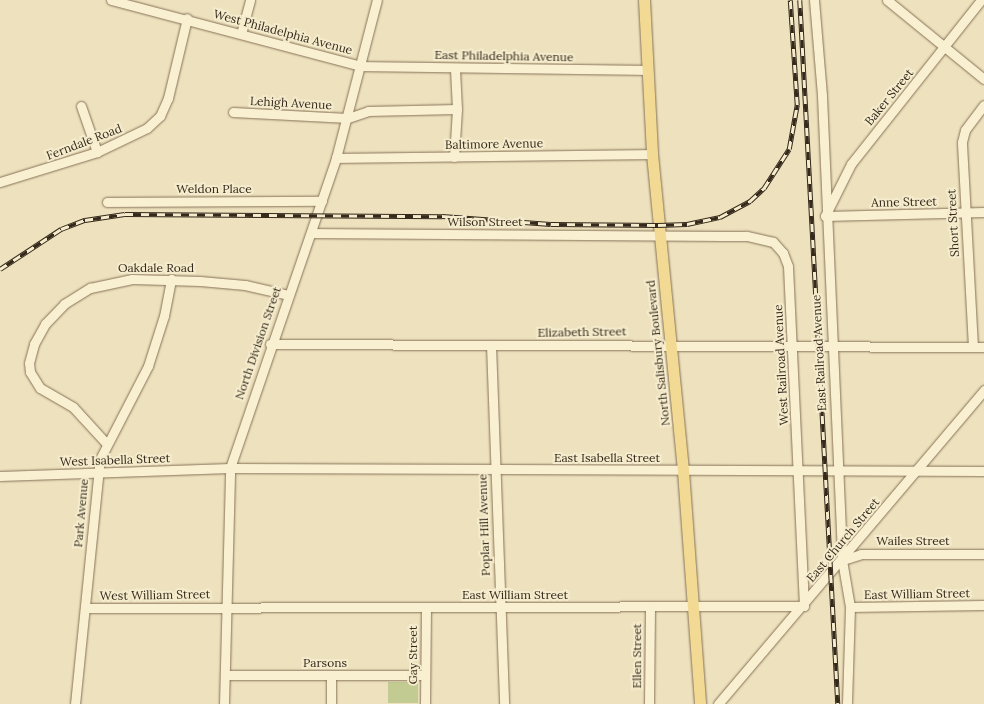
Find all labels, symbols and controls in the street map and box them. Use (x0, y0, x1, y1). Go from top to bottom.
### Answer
street label: West Philadelphia Avenue (212, 7, 354, 57)
street label: East Philadelphia Avenue (434, 48, 574, 64)
street label: Baker Street (862, 66, 916, 128)
street label: Lehigh Avenue (250, 94, 332, 112)
street label: Ferndale Road (44, 121, 124, 163)
street label: Baltimore Avenue (445, 136, 543, 152)
street label: Weldon Place (176, 182, 252, 196)
street label: Short Street (944, 189, 962, 257)
street label: Anne Street (871, 194, 937, 210)
street label: Wilson Street (447, 215, 523, 229)
street label: Oakdale Road (118, 261, 194, 275)
street label: North Salisbury Boulevard (643, 279, 673, 427)
street label: North Division Street (232, 285, 284, 401)
street label: East Railroad Avenue (809, 294, 829, 412)
street label: West Railroad Avenue (771, 304, 791, 426)
street label: Elizabeth Street (537, 324, 627, 340)
street label: West Isabella Street (60, 451, 170, 469)
street label: East Isabella Street (554, 451, 660, 465)
street label: Poplar Hill Avenue (475, 474, 493, 576)
street label: Park Avenue (71, 478, 91, 548)
street label: East Church Street (804, 495, 882, 585)
street label: Wailes Street (876, 534, 950, 548)
street label: East William Street (864, 586, 970, 602)
street label: West William Street (100, 587, 210, 603)
street label: East William Street (462, 588, 568, 602)
street label: Ellen Street (630, 624, 644, 688)
street label: Gay Street (406, 626, 420, 684)
street label: Parsons (303, 656, 347, 670)

